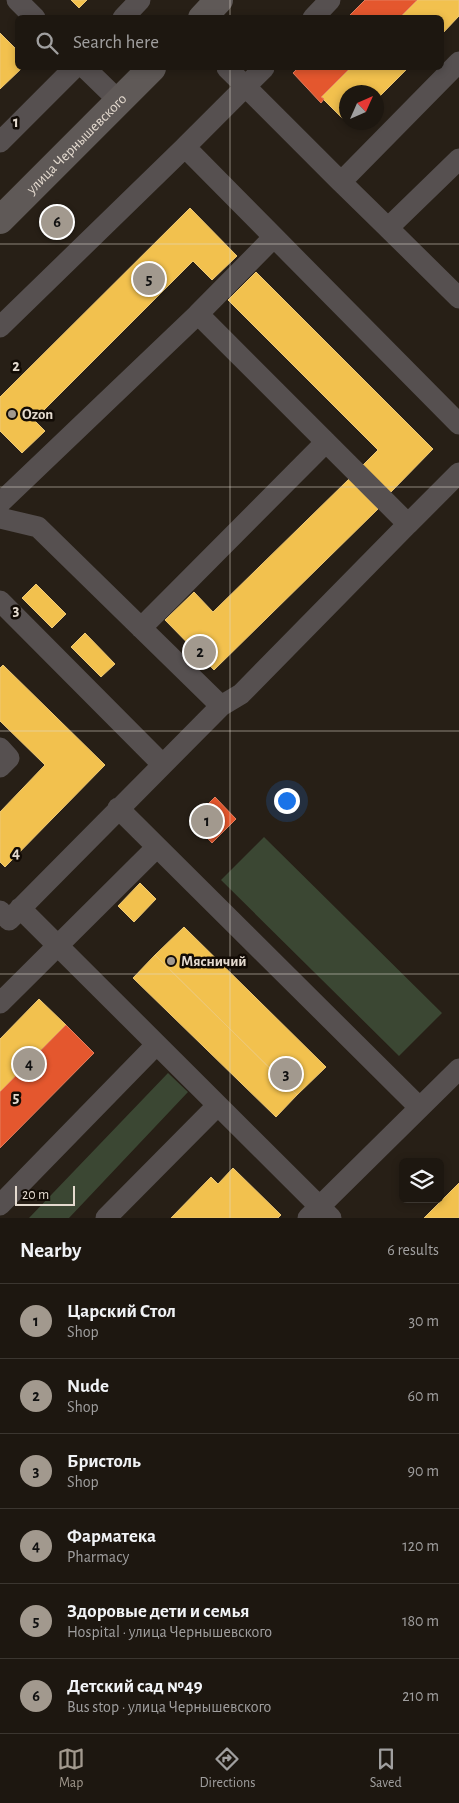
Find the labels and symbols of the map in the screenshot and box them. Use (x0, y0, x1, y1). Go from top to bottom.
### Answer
north arrow (339, 85, 384, 130)
street label: улица Чернышевского (23, 91, 129, 197)
text: 1 (13, 114, 19, 130)
pin: 6 (41, 203, 73, 241)
pin: 5 (133, 260, 165, 298)
text: 2 (12, 358, 20, 374)
place label: Ozon (22, 407, 53, 422)
marker: Ozon (6, 408, 18, 420)
text: 3 (13, 602, 20, 618)
pin: 2 (184, 633, 216, 671)
your location (274, 788, 300, 814)
pin: 1 (191, 802, 223, 840)
text: 4 (12, 845, 20, 861)
place label: Мясничий (181, 954, 247, 969)
marker: Мясничий (165, 955, 177, 967)
pin: 4 (13, 1045, 45, 1083)
pin: 3 (270, 1055, 302, 1093)
text: 5 (13, 1089, 20, 1105)
scale bar (15, 1183, 75, 1206)

